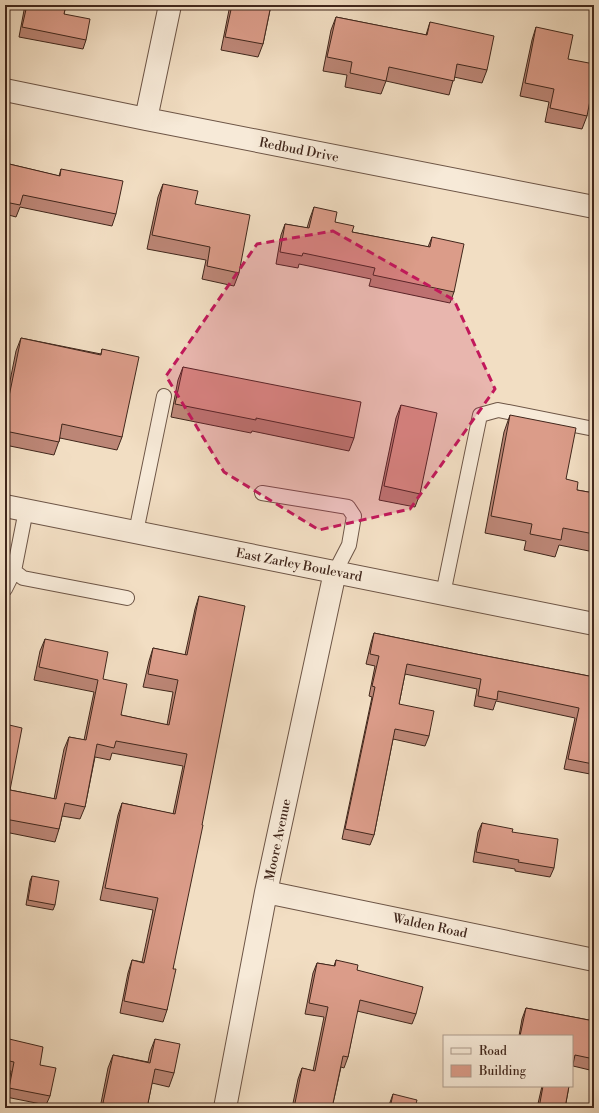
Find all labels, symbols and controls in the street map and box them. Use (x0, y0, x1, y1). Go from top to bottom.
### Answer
street label: Redbud Drive (258, 134, 341, 166)
street label: East Zarley Boulevard (234, 545, 364, 585)
street label: Moore Avenue (261, 797, 295, 883)
street label: Walden Road (390, 910, 469, 942)
legend (443, 1035, 573, 1087)
text: Road (479, 1044, 507, 1059)
text: Building (478, 1064, 527, 1079)

